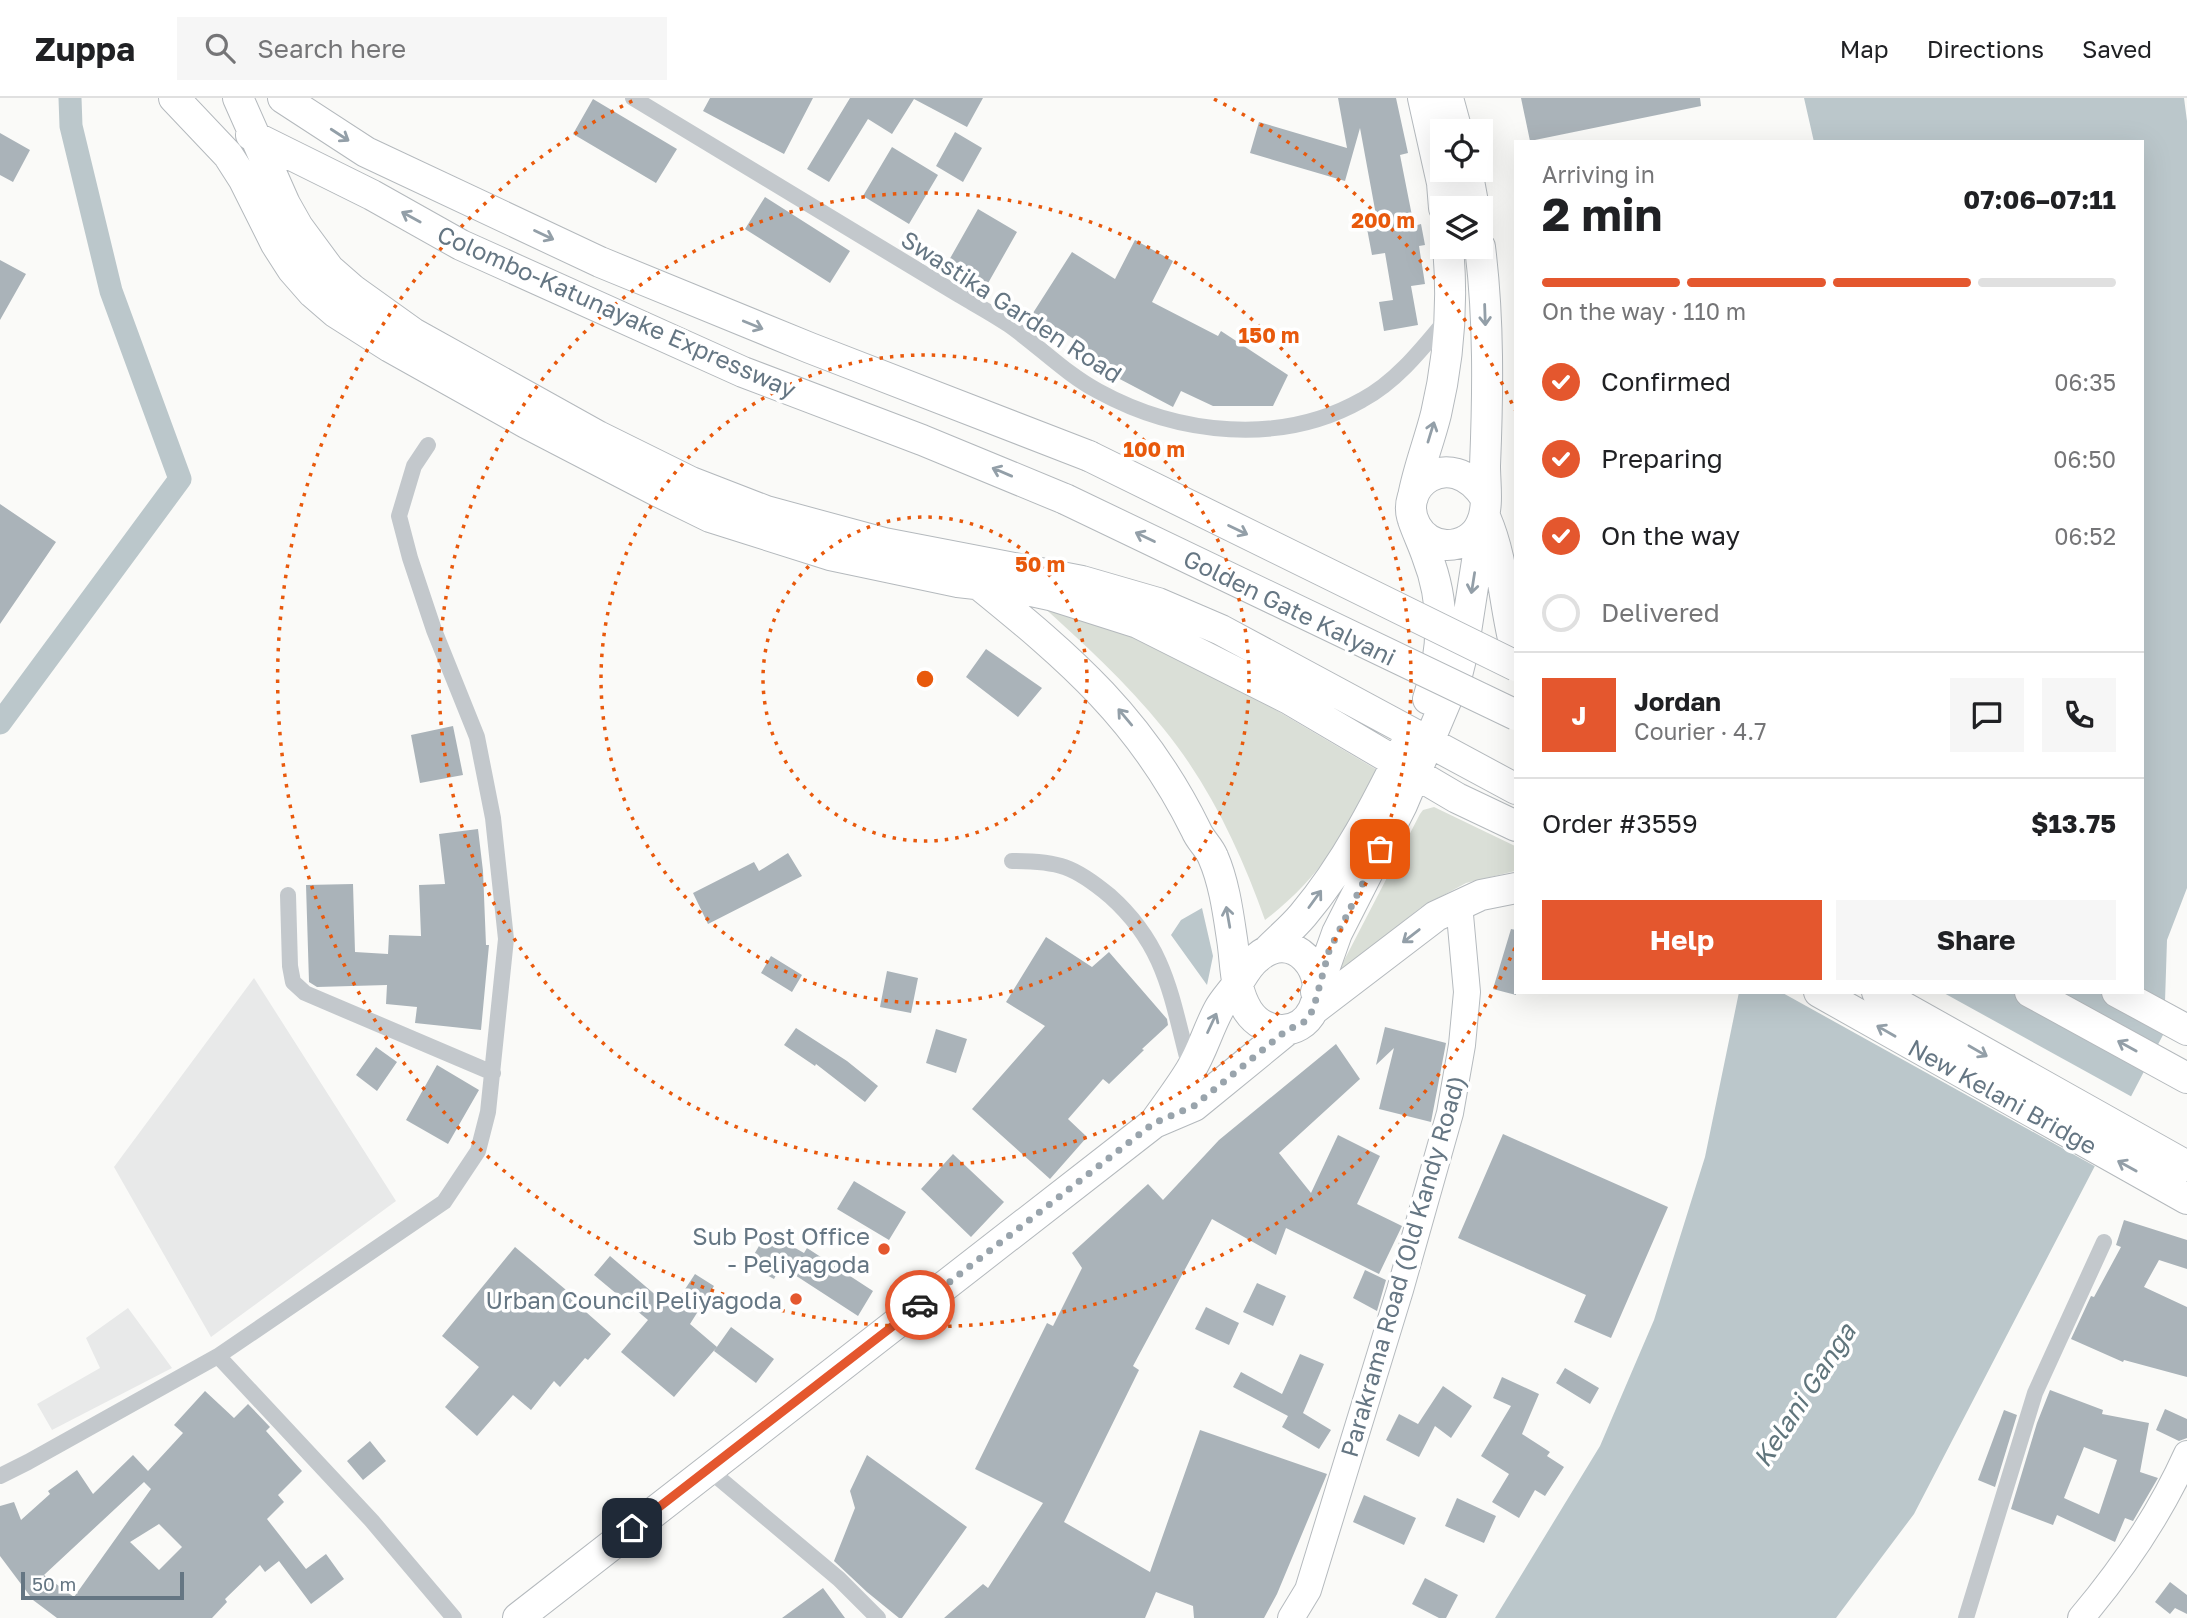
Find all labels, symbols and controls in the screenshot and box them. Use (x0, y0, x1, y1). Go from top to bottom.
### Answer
search box (177, 17, 667, 80)
text: Zuppa (35, 29, 135, 68)
icon: search (201, 29, 239, 67)
text: Search here (257, 33, 406, 64)
text: Map (1840, 34, 1889, 63)
text: Directions (1927, 34, 2044, 63)
text: Saved (2082, 34, 2152, 63)
map controls (1430, 119, 1493, 259)
button: locate (1430, 119, 1493, 182)
one-way arrow (330, 128, 350, 142)
text: Arriving in (1542, 160, 1655, 188)
text: 07:06–07:11 (1963, 184, 2116, 215)
text: 2 min (1542, 186, 1662, 241)
button: layers (1430, 196, 1493, 259)
text: 200 m (1351, 207, 1415, 233)
one-way arrow (402, 210, 422, 224)
street label: Colombo-Katunayake Expressway (433, 219, 801, 403)
street label: Swastika Garden Road (896, 224, 1128, 388)
one-way arrow (533, 229, 554, 243)
text: On the way · 110 m (1542, 297, 1746, 325)
one-way arrow (1479, 303, 1492, 326)
one-way arrow (742, 319, 764, 332)
text: 150 m (1239, 322, 1299, 348)
icon: check (1542, 363, 1580, 401)
text: Confirmed (1601, 366, 1731, 397)
text: 06:35 (2054, 368, 2116, 396)
one-way arrow (1425, 421, 1438, 443)
text: 100 m (1123, 436, 1185, 462)
icon: check (1542, 440, 1580, 478)
text: Preparing (1601, 443, 1723, 474)
text: 06:50 (2053, 445, 2116, 473)
one-way arrow (991, 465, 1013, 478)
icon: check (1542, 517, 1580, 555)
text: On the way (1601, 520, 1740, 551)
text: 06:52 (2054, 522, 2116, 550)
one-way arrow (1227, 523, 1248, 537)
one-way arrow (1135, 530, 1156, 543)
street label: Golden Gate Kalyani (1179, 543, 1401, 671)
text: 50 m (1015, 551, 1065, 577)
one-way arrow (1467, 571, 1480, 594)
text: Delivered (1601, 597, 1720, 628)
centre of rings (913, 667, 937, 691)
button: chat (1950, 678, 2024, 752)
button: phone (2042, 678, 2116, 752)
text: Jordan (1634, 686, 1721, 717)
text: J (1572, 700, 1586, 731)
one-way arrow (1117, 709, 1132, 727)
text: Courier · 4.7 (1634, 717, 1766, 745)
text: Order #3559 (1542, 808, 1698, 839)
text: $13.75 (2031, 808, 2116, 839)
pin (1350, 819, 1410, 879)
icon: bag (1361, 830, 1399, 868)
one-way arrow (1307, 889, 1322, 908)
button: Help (1542, 900, 1822, 980)
button: Share (1836, 900, 2116, 980)
one-way arrow (1221, 906, 1234, 929)
one-way arrow (1402, 928, 1420, 944)
one-way arrow (1207, 1012, 1220, 1033)
one-way arrow (1876, 1023, 1896, 1037)
street label: New Kelani Bridge (1904, 1032, 2102, 1160)
one-way arrow (2117, 1039, 2138, 1052)
one-way arrow (1968, 1044, 1988, 1058)
street label: Parakrama Road (Old Kandy Road) (1334, 1072, 1470, 1460)
one-way arrow (2118, 1159, 2138, 1173)
place label: Sub Post Office - Peliyagoda (692, 1221, 870, 1278)
marker: Sub Post Office - Peliyagoda (876, 1241, 892, 1257)
courier (885, 1270, 955, 1340)
place label: Urban Council Peliyagoda (486, 1285, 782, 1314)
icon: car (901, 1286, 939, 1324)
marker: Urban Council Peliyagoda (788, 1291, 804, 1307)
water label: Kelani Ganga (1746, 1316, 1863, 1472)
pin (602, 1498, 662, 1558)
icon: home (613, 1509, 651, 1547)
scale bar (21, 1569, 184, 1601)
text: 50 m (32, 1572, 76, 1595)

